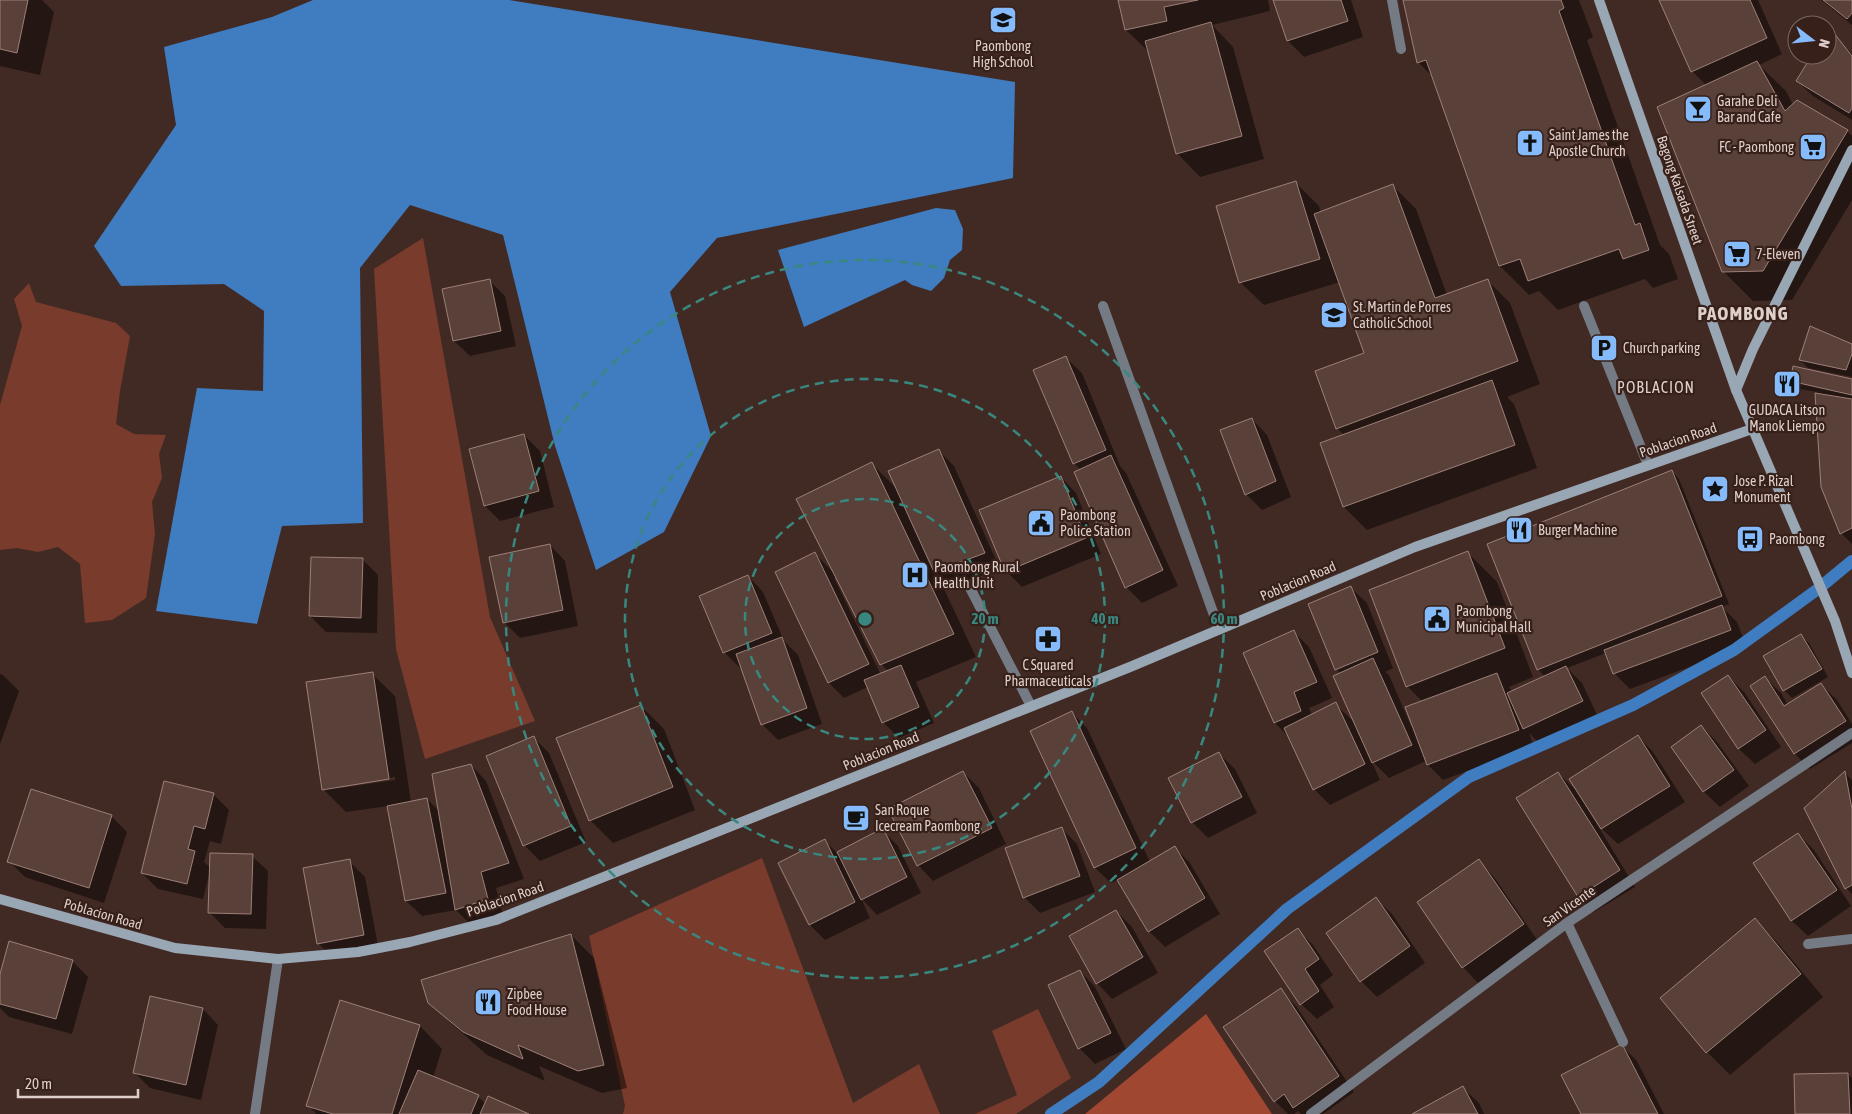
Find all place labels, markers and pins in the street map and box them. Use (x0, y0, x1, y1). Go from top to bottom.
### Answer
school or university icon: Paombong High School (988, 5, 1018, 35)
place label: Paombong High School (973, 38, 1034, 70)
place label: Garahe Deli Bar and Cafe (1717, 93, 1781, 125)
bar icon: Garahe Deli Bar and Cafe (1683, 94, 1713, 124)
place label: Saint James the Apostle Church (1549, 127, 1629, 159)
church icon: Saint James the Apostle Church (1515, 128, 1545, 158)
supermarket icon: FC - Paombong (1798, 132, 1828, 162)
place label: FC - Paombong (1719, 139, 1794, 155)
supermarket icon: 7-Eleven (1722, 239, 1752, 269)
place label: 7-Eleven (1756, 246, 1801, 262)
place label: St. Martin de Porres Catholic School (1353, 299, 1451, 331)
school or university icon: St. Martin de Porres Catholic School (1319, 300, 1349, 330)
parking icon: Church parking (1589, 333, 1619, 363)
place label: Church parking (1623, 340, 1700, 356)
restaurant icon: GUDACA Litson Manok Liempo (1772, 369, 1802, 399)
place label: GUDACA Litson Manok Liempo (1749, 402, 1825, 434)
place label: Jose P. Rizal Monument (1734, 473, 1794, 505)
place icon: Jose P. Rizal Monument (1700, 474, 1730, 504)
place label: Paombong Police Station (1060, 507, 1131, 539)
public building icon: Paombong Police Station (1026, 508, 1056, 538)
restaurant icon: Burger Machine (1504, 515, 1534, 545)
place label: Burger Machine (1538, 522, 1617, 538)
bus stop icon: Paombong (1735, 524, 1765, 554)
place label: Paombong (1769, 531, 1825, 547)
place label: Paombong Rural Health Unit (934, 559, 1020, 591)
hospital icon: Paombong Rural Health Unit (900, 560, 930, 590)
place label: Paombong Municipal Hall (1456, 603, 1532, 635)
public building icon: Paombong Municipal Hall (1422, 604, 1452, 634)
centre of rings (856, 610, 874, 628)
pharmacy icon: C Squared Pharmaceuticals (1033, 624, 1063, 654)
place label: C Squared Pharmaceuticals (1005, 657, 1091, 689)
place label: San Roque Icecream Paombong (875, 802, 980, 834)
cafe icon: San Roque Icecream Paombong (841, 803, 871, 833)
place label: Zipbee Food House (507, 986, 567, 1018)
restaurant icon: Zipbee Food House (473, 987, 503, 1017)

